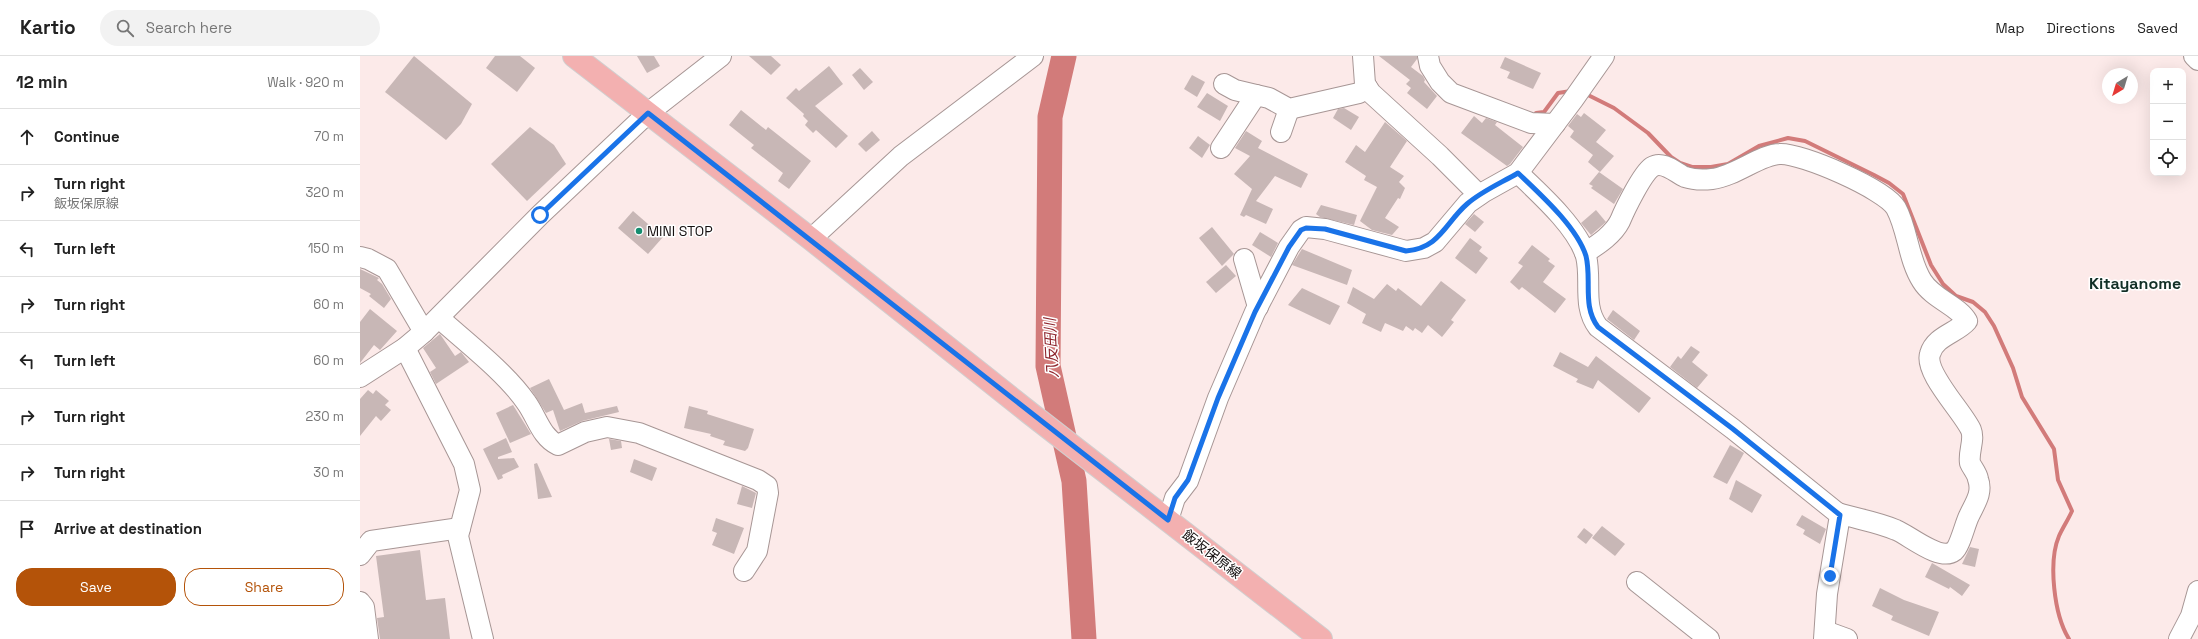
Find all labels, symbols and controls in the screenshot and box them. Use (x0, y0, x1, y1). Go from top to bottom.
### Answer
search box (100, 10, 380, 46)
text: Kartio (20, 15, 76, 40)
icon: search (114, 17, 136, 39)
text: Search here (146, 18, 232, 37)
text: Map (1995, 19, 2025, 37)
text: Directions (2047, 19, 2115, 37)
text: Saved (2137, 19, 2178, 37)
north arrow (2102, 68, 2138, 104)
map controls (2150, 68, 2186, 176)
button: + (2150, 68, 2186, 104)
text: 12 min (16, 71, 68, 93)
text: Walk · 920 m (267, 74, 344, 91)
button: − (2150, 104, 2186, 140)
icon: ahead (16, 126, 38, 148)
text: Continue (54, 127, 120, 146)
text: 70 m (314, 128, 344, 145)
button: locate (2150, 140, 2186, 176)
text: Turn right (54, 174, 125, 193)
icon: right (16, 182, 38, 204)
text: 320 m (305, 184, 344, 201)
text: 飯坂保原線 (54, 195, 119, 212)
route start (531, 206, 549, 224)
place label: MINI STOP (647, 222, 713, 240)
marker: MINI STOP (634, 226, 644, 236)
icon: left (16, 238, 38, 260)
text: Turn left (54, 239, 116, 258)
text: 150 m (308, 240, 344, 257)
district label: Kitayanome (2089, 273, 2181, 294)
icon: right (16, 294, 38, 316)
text: Turn right (54, 295, 125, 314)
text: 60 m (313, 296, 344, 313)
water label: 八反田川 (1040, 316, 1062, 378)
icon: left (16, 350, 38, 372)
text: Turn left (54, 351, 116, 370)
text: 60 m (313, 352, 344, 369)
icon: right (16, 406, 38, 428)
text: Turn right (54, 407, 125, 426)
text: 230 m (306, 408, 344, 425)
icon: right (16, 462, 38, 484)
text: Turn right (54, 463, 125, 482)
text: 30 m (313, 464, 344, 481)
icon: arrive (16, 518, 38, 540)
text: Arrive at destination (54, 519, 202, 538)
street label: 飯坂保原線 (1179, 525, 1245, 583)
route end (1821, 567, 1839, 585)
button: Save (16, 568, 176, 606)
button: Share (184, 568, 344, 606)

